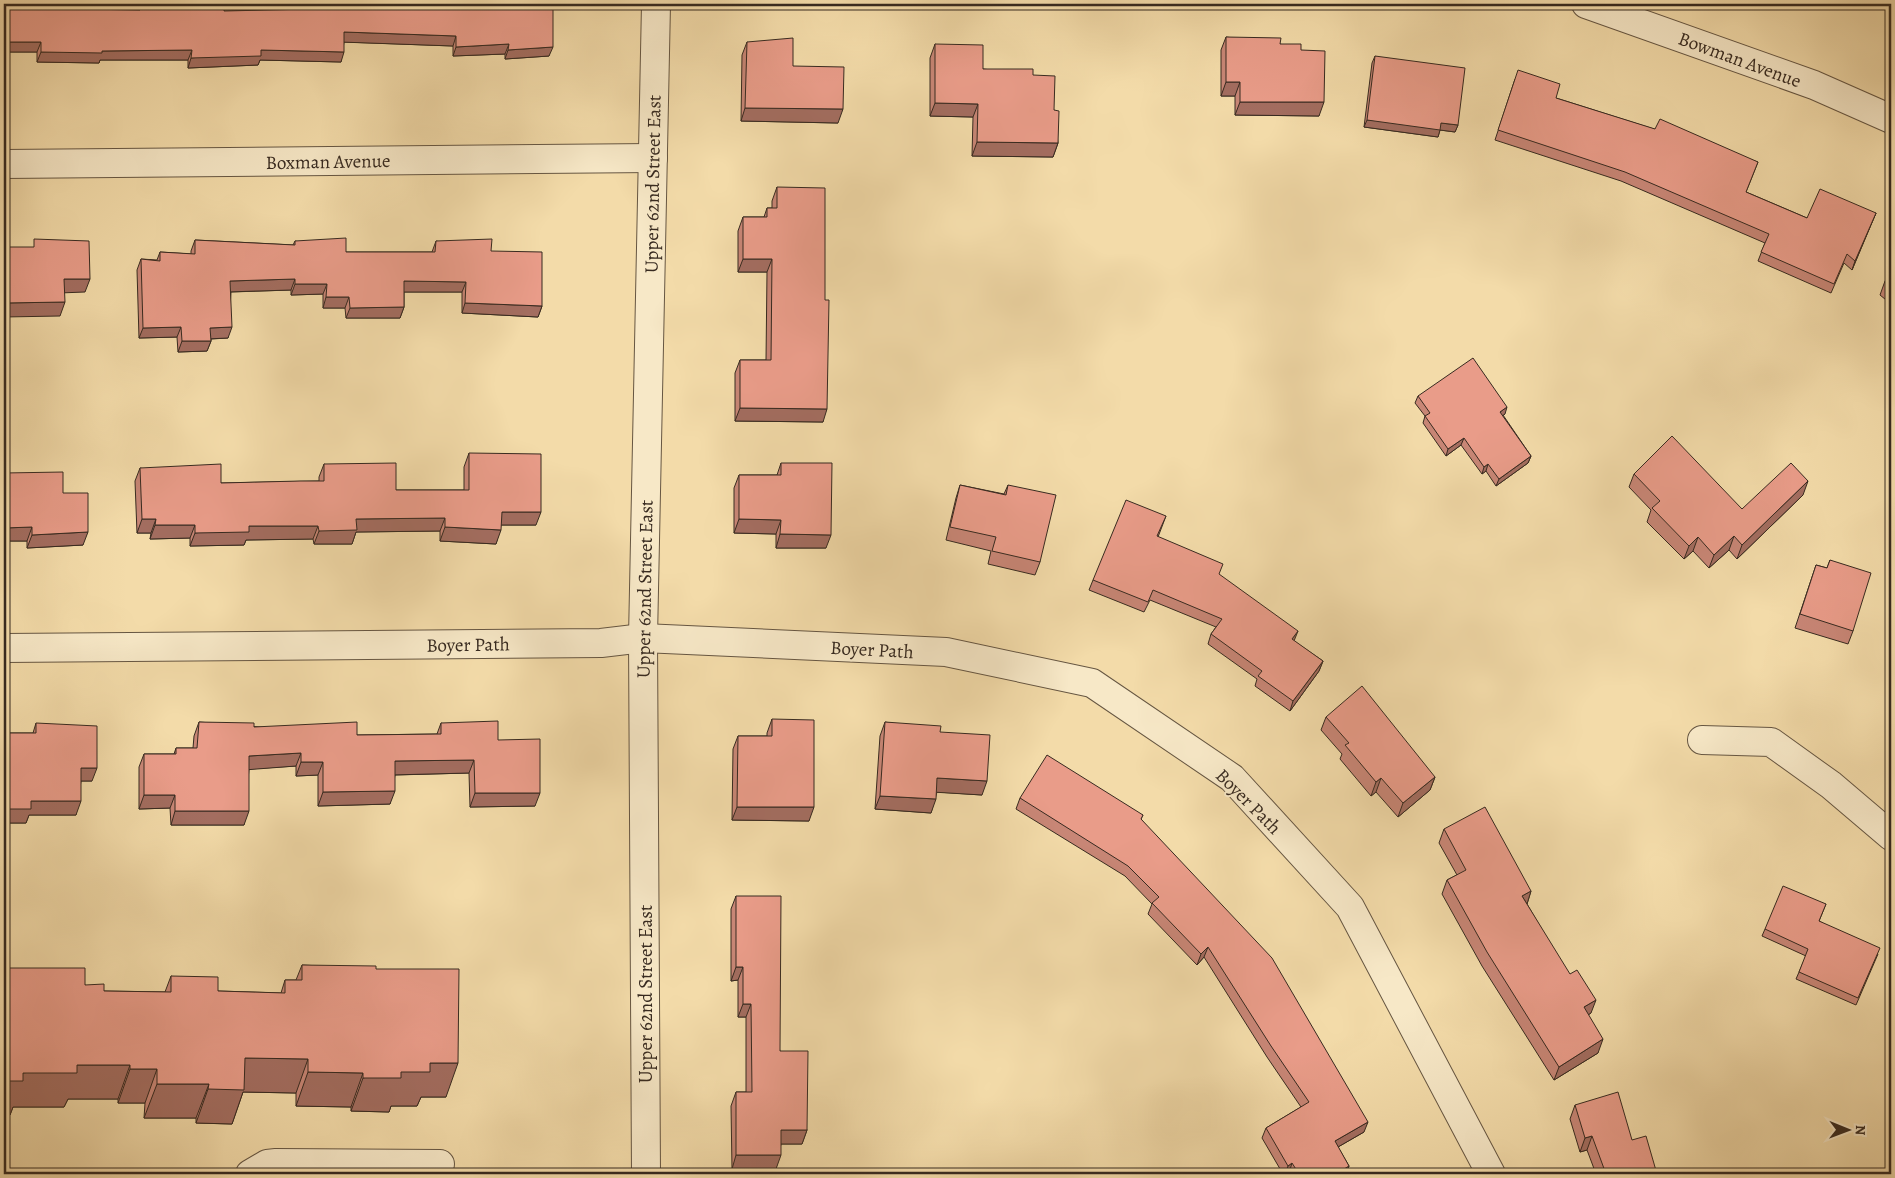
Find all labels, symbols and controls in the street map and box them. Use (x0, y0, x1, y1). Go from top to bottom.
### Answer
street label: Bowman Avenue (1675, 26, 1805, 94)
street label: Upper 62nd Street East (638, 95, 668, 273)
street label: Boxman Avenue (265, 148, 391, 176)
street label: Upper 62nd Street East (630, 500, 660, 678)
street label: Boyer Path (426, 631, 510, 659)
street label: Boyer Path (830, 635, 914, 665)
street label: Boyer Path (1210, 763, 1287, 840)
street label: Upper 62nd Street East (633, 905, 659, 1083)
north arrow (1822, 1106, 1872, 1156)
text: N (1851, 1125, 1870, 1135)

